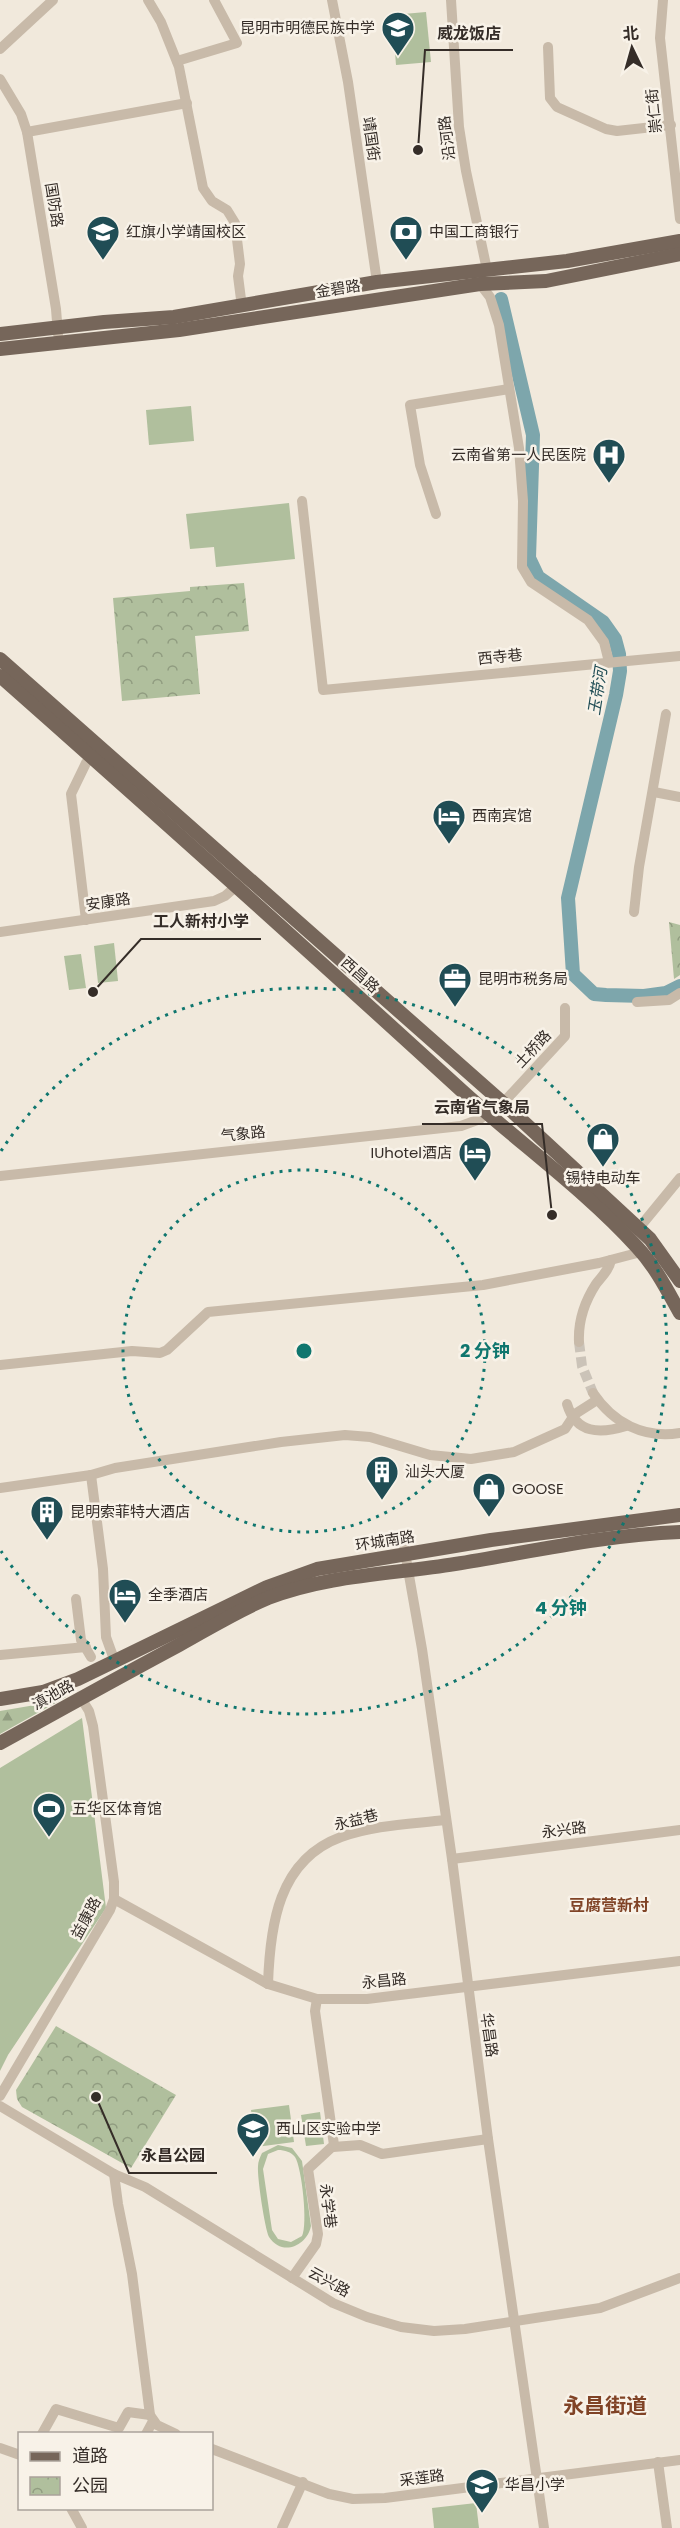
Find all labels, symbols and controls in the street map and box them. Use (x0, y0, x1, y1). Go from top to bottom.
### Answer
school or university icon: 昆明市明德民族中学 (380, 10, 416, 57)
callout: 威龙饭店 (425, 16, 513, 50)
place label: 昆明市明德民族中学 (240, 17, 375, 38)
north arrow (602, 18, 662, 78)
text: 北 (622, 21, 640, 46)
text: 威龙饭店 (437, 22, 501, 45)
street label: 崇仁街 (641, 88, 666, 135)
street label: 沿河路 (433, 114, 460, 162)
street label: 靖国街 (358, 115, 385, 163)
street label: 国防路 (41, 181, 68, 229)
school or university icon: 红旗小学靖国校区 (85, 214, 121, 261)
bank icon: 中国工商银行 (388, 214, 424, 261)
place label: 红旗小学靖国校区 (126, 221, 246, 242)
place label: 中国工商银行 (429, 221, 519, 242)
street label: 金碧路 (314, 275, 362, 302)
hospital icon: 云南省第一人民医院 (591, 437, 627, 484)
place label: 云南省第一人民医院 (451, 444, 586, 465)
street label: 西寺巷 (476, 644, 523, 669)
water label: 玉带河 (582, 663, 613, 717)
hotel icon: 西南宾馆 (431, 798, 467, 845)
place label: 西南宾馆 (472, 805, 532, 826)
street label: 安康路 (84, 888, 132, 915)
callout: 工人新村小学 (141, 905, 261, 939)
text: 工人新村小学 (153, 910, 249, 933)
street label: 西昌路 (337, 952, 384, 997)
office icon: 昆明市税务局 (437, 961, 473, 1008)
place label: 昆明市税务局 (478, 968, 568, 989)
street label: 土桥路 (510, 1025, 556, 1072)
callout: 云南省气象局 (422, 1090, 542, 1124)
text: 云南省气象局 (434, 1096, 530, 1119)
street label: 气象路 (219, 1121, 266, 1146)
shop icon: 锡特电动车 (585, 1121, 621, 1168)
hotel icon: IUhotel酒店 (457, 1135, 493, 1182)
place label: IUhotel酒店 (371, 1142, 452, 1163)
place label: 锡特电动车 (565, 1167, 641, 1188)
text: 2 分钟 (460, 1338, 510, 1363)
centre of rings (294, 1341, 314, 1361)
building icon: 汕头大厦 (364, 1454, 400, 1501)
place label: 汕头大厦 (405, 1461, 465, 1482)
shop icon: GOOSE (471, 1471, 507, 1518)
place label: GOOSE (512, 1478, 564, 1499)
building icon: 昆明索菲特大酒店 (29, 1494, 65, 1541)
place label: 昆明索菲特大酒店 (70, 1501, 190, 1522)
street label: 环城南路 (354, 1525, 416, 1556)
hotel icon: 全季酒店 (107, 1577, 143, 1624)
place label: 全季酒店 (148, 1584, 208, 1605)
text: 4 分钟 (535, 1595, 587, 1620)
street label: 滇池路 (28, 1674, 78, 1715)
sports icon: 五华区体育馆 (31, 1791, 67, 1838)
place label: 五华区体育馆 (72, 1798, 162, 1819)
street label: 永益巷 (331, 1804, 380, 1835)
street label: 永兴路 (540, 1816, 588, 1843)
street label: 益康路 (66, 1893, 105, 1943)
district label: 豆腐营新村 (569, 1894, 649, 1917)
street label: 永昌路 (360, 1968, 407, 1993)
street label: 华昌路 (476, 2011, 503, 2059)
school or university icon: 西山区实验中学 (235, 2111, 271, 2158)
place label: 西山区实验中学 (276, 2118, 381, 2139)
callout: 永昌公园 (129, 2139, 217, 2173)
text: 永昌公园 (141, 2144, 205, 2167)
street label: 永学巷 (315, 2182, 342, 2230)
street label: 云兴路 (304, 2261, 354, 2302)
district label: 永昌街道 (563, 2391, 647, 2420)
legend (18, 2432, 213, 2510)
text: 道路 (72, 2443, 108, 2468)
street label: 采莲路 (398, 2464, 446, 2491)
school or university icon: 华昌小学 (464, 2467, 500, 2514)
text: 公园 (72, 2473, 108, 2498)
place label: 华昌小学 (505, 2474, 565, 2495)

